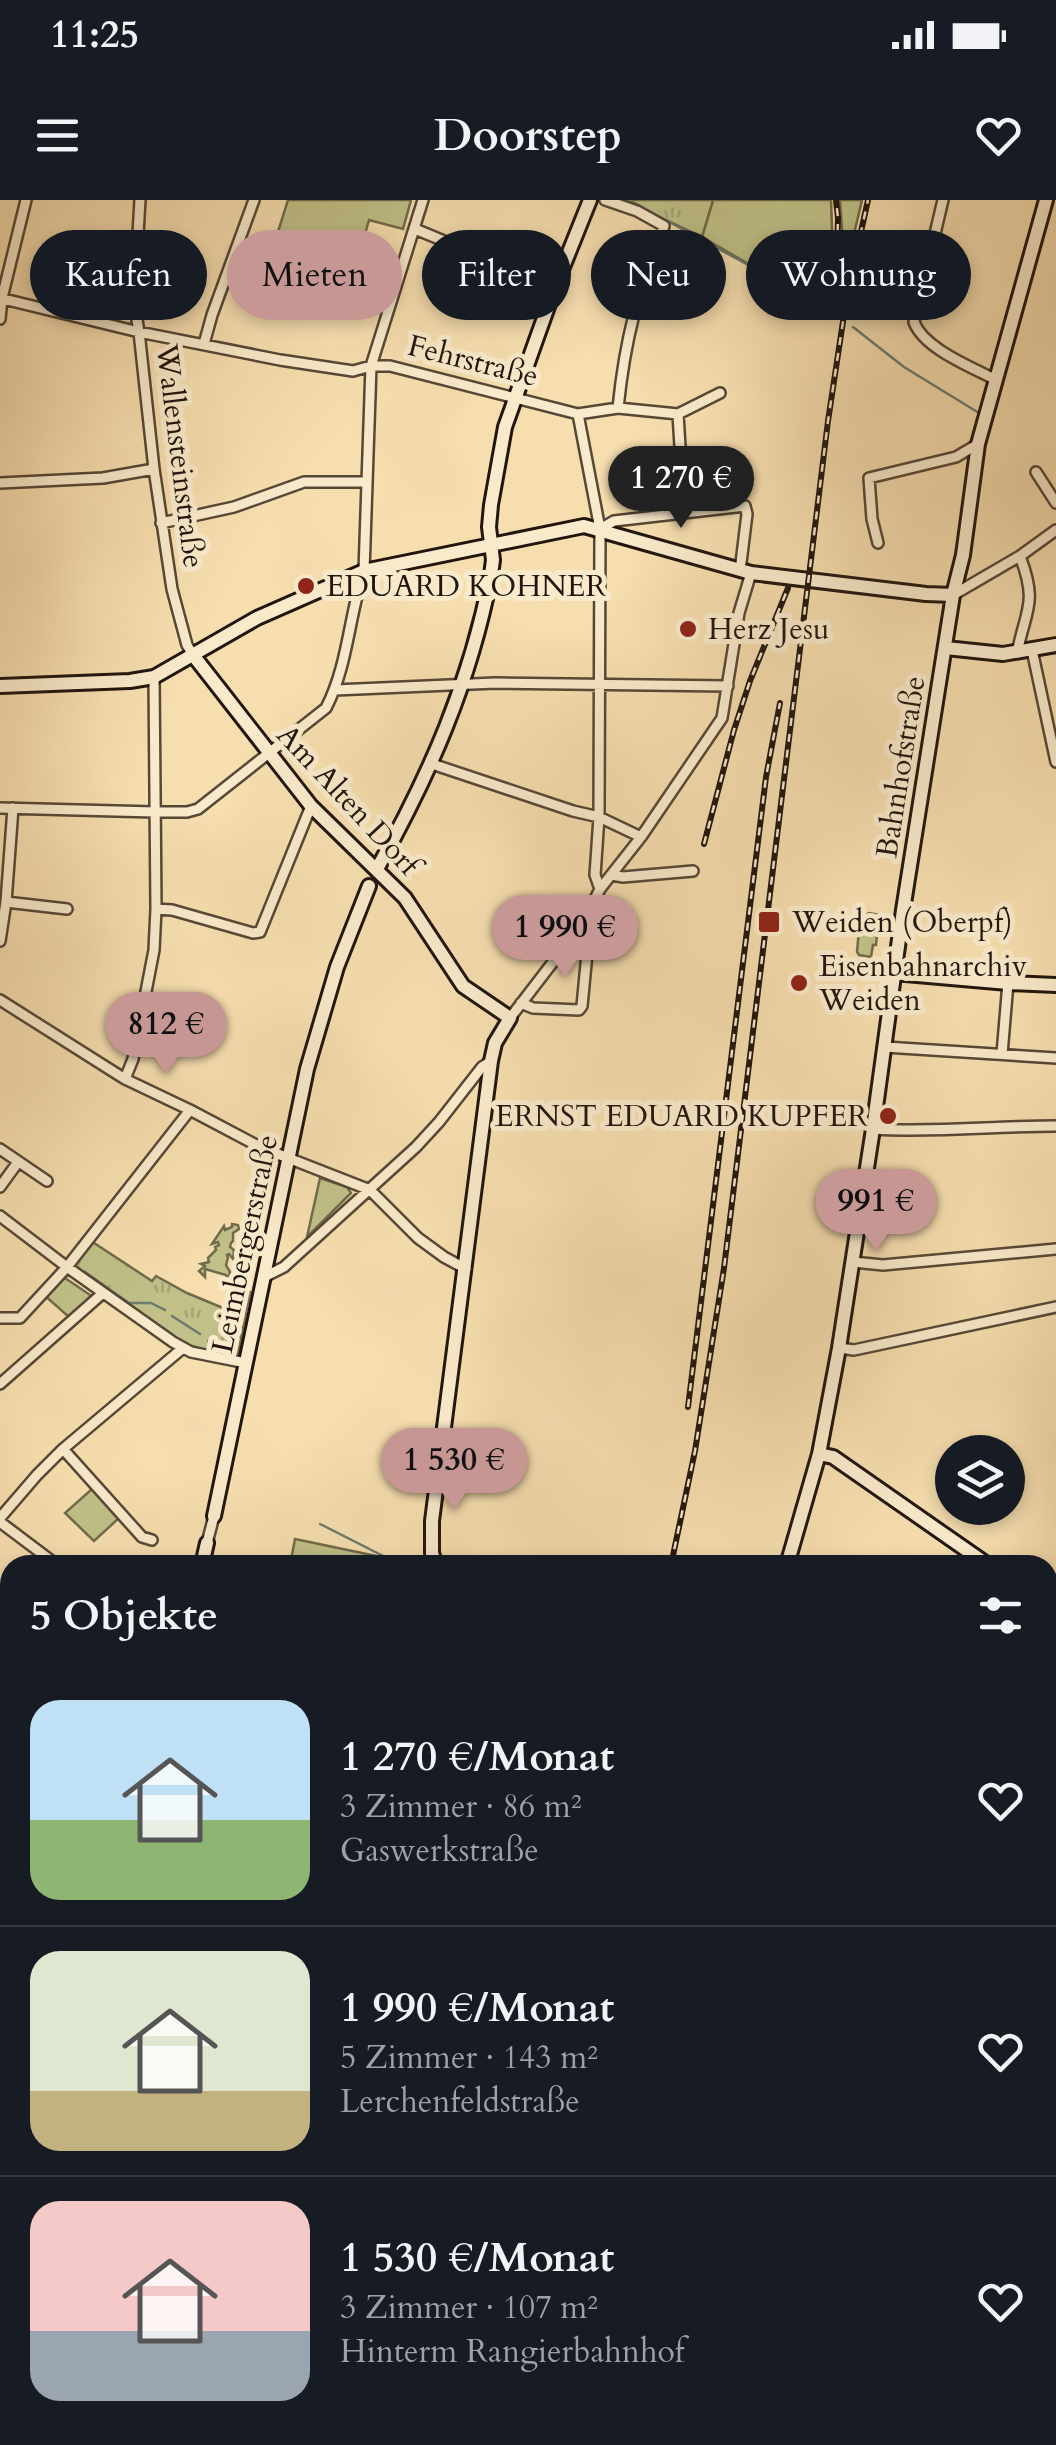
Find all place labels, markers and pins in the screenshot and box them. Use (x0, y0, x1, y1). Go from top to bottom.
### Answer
pin: 1 270 € (589, 446, 773, 531)
place label: EDUARD KOHNER (326, 566, 606, 607)
marker: EDUARD KOHNER (295, 575, 317, 597)
place label: Herz Jesu (708, 609, 829, 650)
marker: Herz Jesu (677, 618, 699, 640)
pin: 1 990 € (473, 895, 657, 980)
place label: Weiden (Oberpf) (791, 902, 1013, 943)
marker: Weiden (Oberpf) (756, 909, 782, 935)
place label: Eisenbahnarchiv Weiden (818, 946, 1028, 1021)
marker: Eisenbahnarchiv Weiden (788, 972, 810, 994)
pin: 812 € (96, 992, 236, 1077)
place label: ERNST EDUARD KUPFER (495, 1096, 868, 1137)
marker: ERNST EDUARD KUPFER (877, 1105, 899, 1127)
pin: 991 € (806, 1169, 946, 1254)
pin: 1 530 € (362, 1428, 546, 1513)

